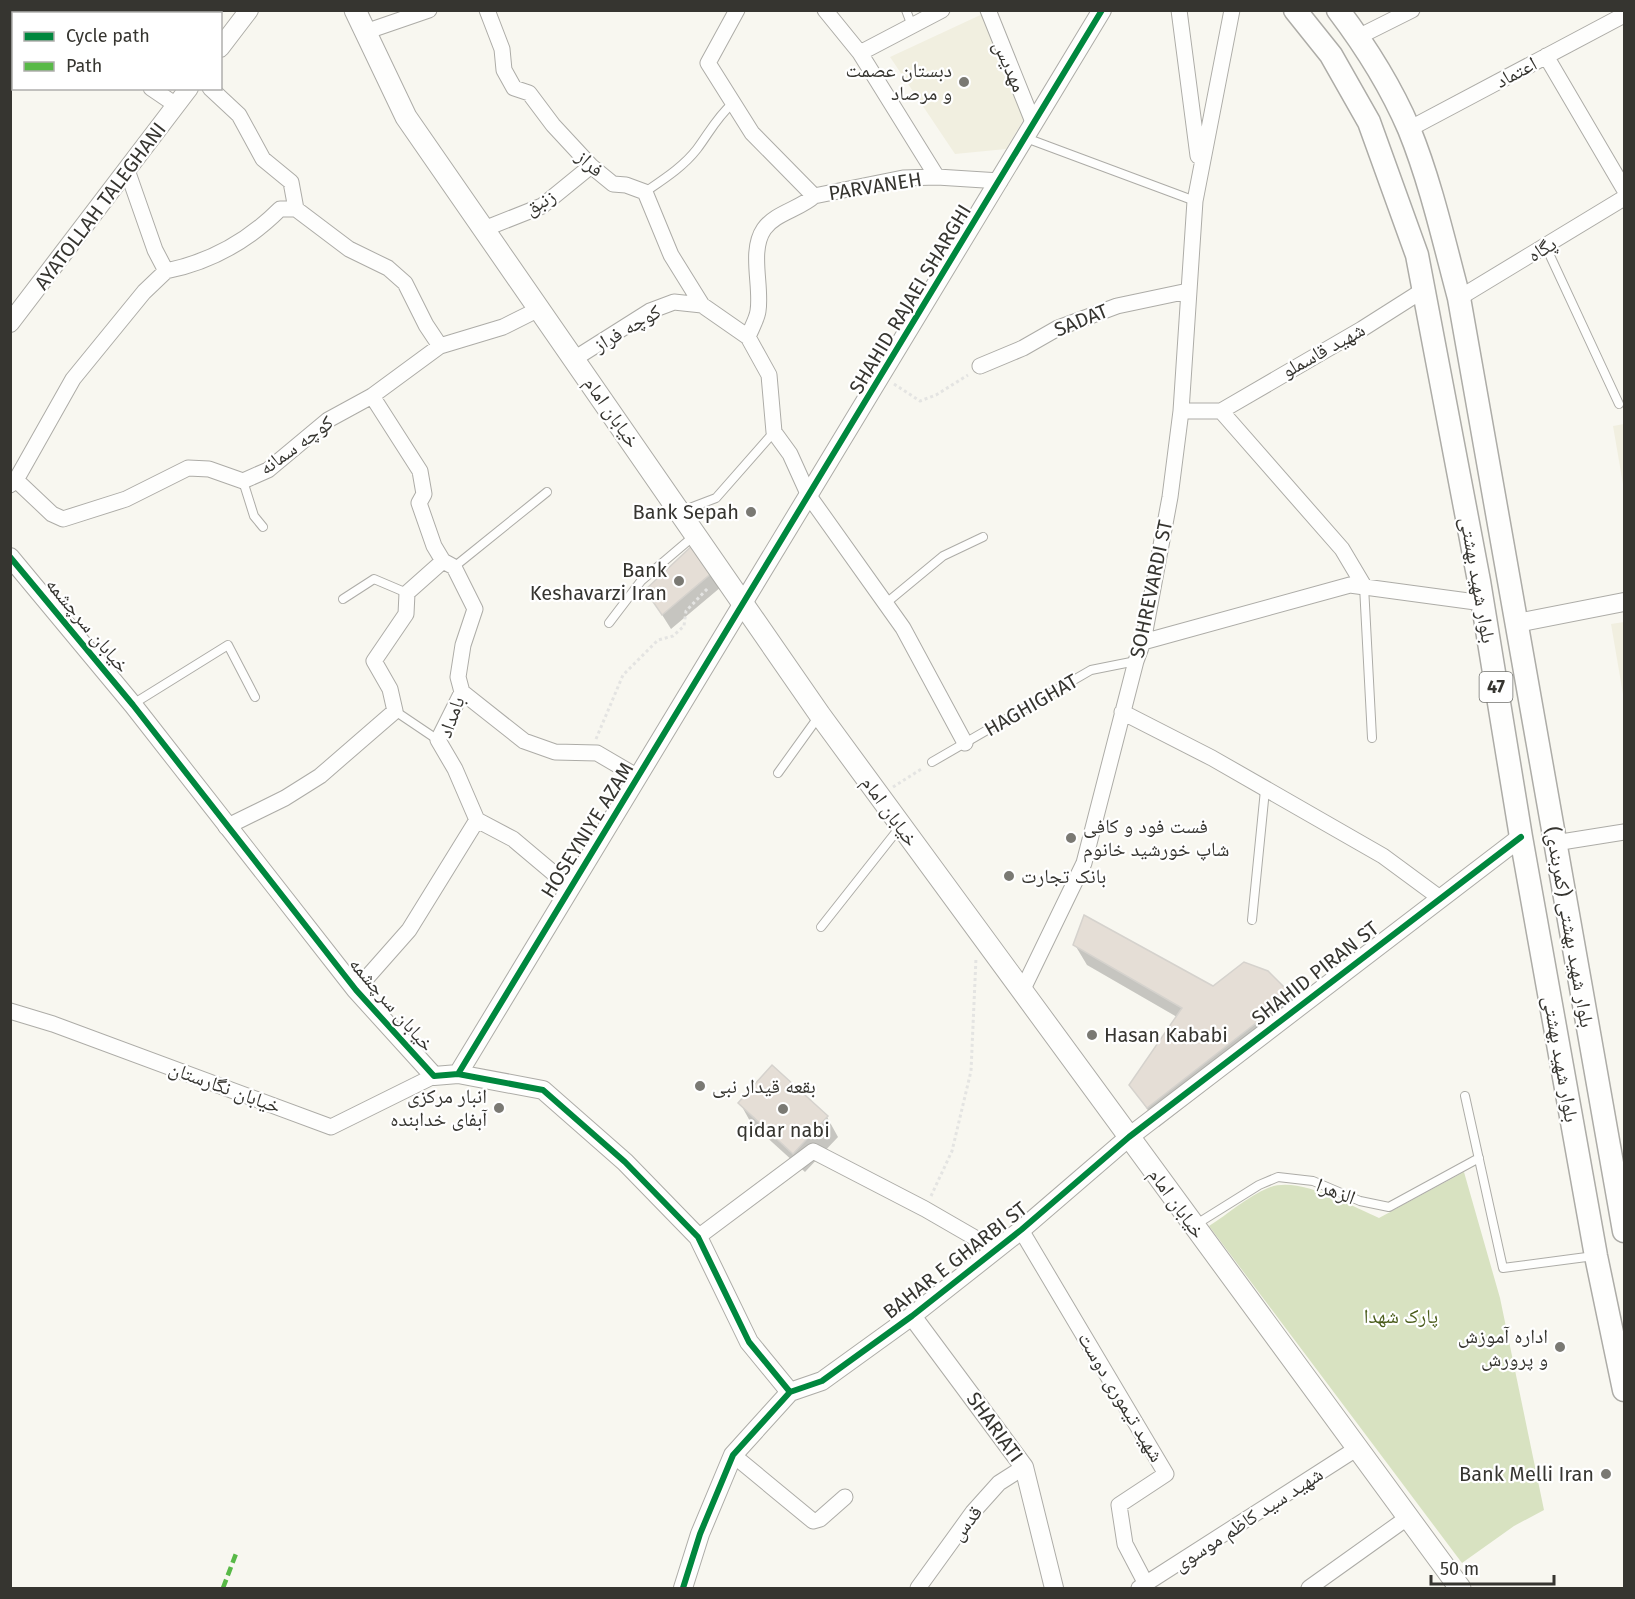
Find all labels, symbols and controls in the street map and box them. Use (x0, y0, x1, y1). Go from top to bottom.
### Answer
legend (12, 12, 222, 90)
text: Cycle path (66, 25, 150, 47)
street label: مهدیس (989, 37, 1031, 95)
street label: اعتماد (1491, 51, 1541, 93)
text: Path (66, 55, 102, 77)
place label: دبستان عصمت و مرصاد (845, 58, 952, 105)
marker: دبستان عصمت و مرصاد (957, 75, 971, 89)
street label: AYATOLLAH TALEGHANI (29, 118, 171, 294)
street label: فراز (570, 144, 609, 182)
street label: PARVANEH (827, 167, 923, 205)
street label: زنبق (520, 184, 560, 220)
street label: SHAHID RAJAEI SHARGHI (844, 200, 976, 398)
street label: پگاه (1523, 231, 1561, 267)
street label: SADAT (1051, 298, 1112, 342)
street label: کوچه فراز (588, 299, 665, 357)
street label: شهید قاسملو (1277, 317, 1369, 383)
street label: خیابان امام (577, 372, 645, 454)
street label: کوچه سمانه (254, 410, 338, 480)
place label: Bank Sepah (633, 500, 739, 524)
marker: Bank Sepah (744, 505, 758, 519)
street label: بلوار شهید بهشتی (1455, 515, 1501, 645)
street label: SOHREVARDI ST (1125, 517, 1177, 660)
place label: Bank Keshavarzi Iran (530, 558, 668, 605)
street label: خیابان سرچشمه (41, 572, 135, 678)
marker: Bank Keshavarzi Iran (672, 574, 686, 588)
street label: HAGHIGHAT (980, 668, 1083, 741)
road number: 47 (1480, 672, 1512, 702)
street label: بامداد (433, 693, 469, 741)
street label: HOSEYNIYE AZAM (536, 758, 638, 902)
street label: خیابان امام (855, 771, 924, 852)
place label: فست فود و کافی شاپ خورشید خانوم (1083, 814, 1229, 863)
street label: بلوار شهید بهشتی (کمربندی) (1540, 825, 1600, 1029)
marker: فست فود و کافی شاپ خورشید خانوم (1064, 831, 1078, 845)
place label: بانک تجارت (1021, 864, 1106, 888)
marker: بانک تجارت (1002, 869, 1016, 883)
street label: SHAHID PIRAN ST (1247, 916, 1384, 1030)
street label: خیابان سرچشمه (345, 952, 440, 1056)
street label: بلوار شهید بهشتی (1538, 994, 1584, 1124)
place label: Hasan Kababi (1104, 1023, 1228, 1047)
marker: Hasan Kababi (1085, 1028, 1099, 1042)
street label: خیابان نگارستان (166, 1056, 284, 1118)
place label: بقعه قیدار نبی (712, 1074, 816, 1098)
marker: بقعه قیدار نبی (693, 1079, 707, 1093)
place label: انبار مرکزی آبفای خدابنده (390, 1084, 488, 1131)
marker: انبار مرکزی آبفای خدابنده (492, 1101, 506, 1115)
marker: qidar nabi (776, 1102, 790, 1116)
place label: qidar nabi (736, 1118, 830, 1142)
street label: خیابان امام (1142, 1163, 1211, 1244)
street label: الزهرا (1313, 1173, 1359, 1209)
street label: BAHAR E GHARBI ST (878, 1196, 1032, 1324)
park label: پارک شهدا (1364, 1304, 1438, 1328)
place label: اداره آموزش و پرورش (1458, 1324, 1548, 1371)
street label: شهید تیموری دوست (1073, 1328, 1169, 1466)
marker: اداره آموزش و پرورش (1553, 1340, 1567, 1354)
street label: SHARIATI (962, 1387, 1028, 1467)
street label: شهید سید کاظم موسوی (1169, 1462, 1328, 1578)
place label: Bank Melli Iran (1459, 1462, 1594, 1486)
marker: Bank Melli Iran (1599, 1467, 1613, 1481)
street label: قدس (945, 1501, 987, 1545)
scale bar (1431, 1548, 1554, 1586)
text: 50 m (1440, 1558, 1479, 1580)

